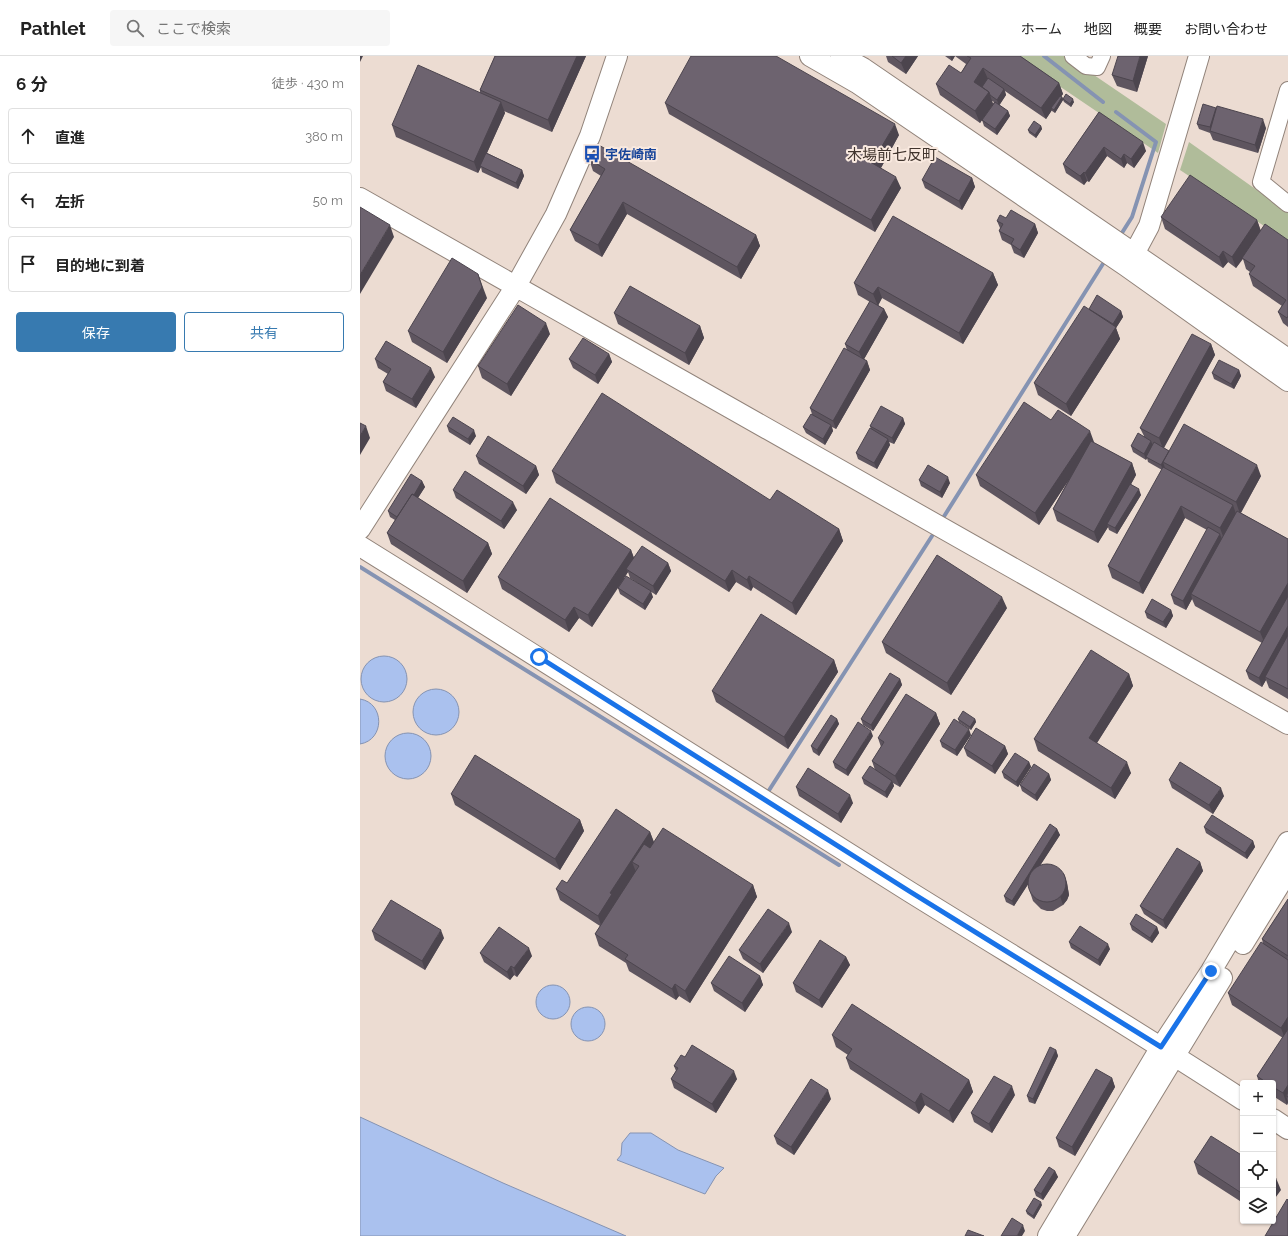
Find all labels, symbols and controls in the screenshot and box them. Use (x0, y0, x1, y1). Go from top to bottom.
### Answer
search box (110, 10, 390, 46)
text: Pathlet (20, 17, 86, 39)
icon: search (124, 17, 146, 39)
text: ここで検索 (156, 20, 231, 38)
text: ホーム (1020, 21, 1062, 37)
text: 地図 (1084, 21, 1112, 37)
text: 概要 (1134, 21, 1162, 37)
text: お問い合わせ (1184, 21, 1268, 37)
text: 6 分 (16, 74, 47, 94)
text: 徒歩 · 430 m (272, 76, 344, 91)
icon: ahead (17, 125, 39, 147)
text: 直進 (55, 129, 85, 147)
text: 380 m (305, 129, 343, 144)
bus stop icon: 宇佐崎南 (582, 144, 602, 164)
district label: 木場前七反町 (847, 146, 937, 164)
place label: 宇佐崎南 (605, 147, 657, 162)
icon: left (17, 189, 39, 211)
text: 左折 (55, 193, 85, 211)
text: 50 m (313, 193, 343, 208)
icon: arrive (17, 253, 39, 275)
text: 目的地に到着 (55, 257, 145, 275)
button: 保存 (16, 312, 176, 352)
button: 共有 (184, 312, 344, 352)
route start (530, 648, 548, 666)
route end (1202, 962, 1220, 980)
map controls (1240, 1080, 1276, 1224)
button: + (1240, 1080, 1276, 1116)
button: − (1240, 1116, 1276, 1152)
button: locate (1240, 1152, 1276, 1188)
button: layers (1240, 1188, 1276, 1224)

